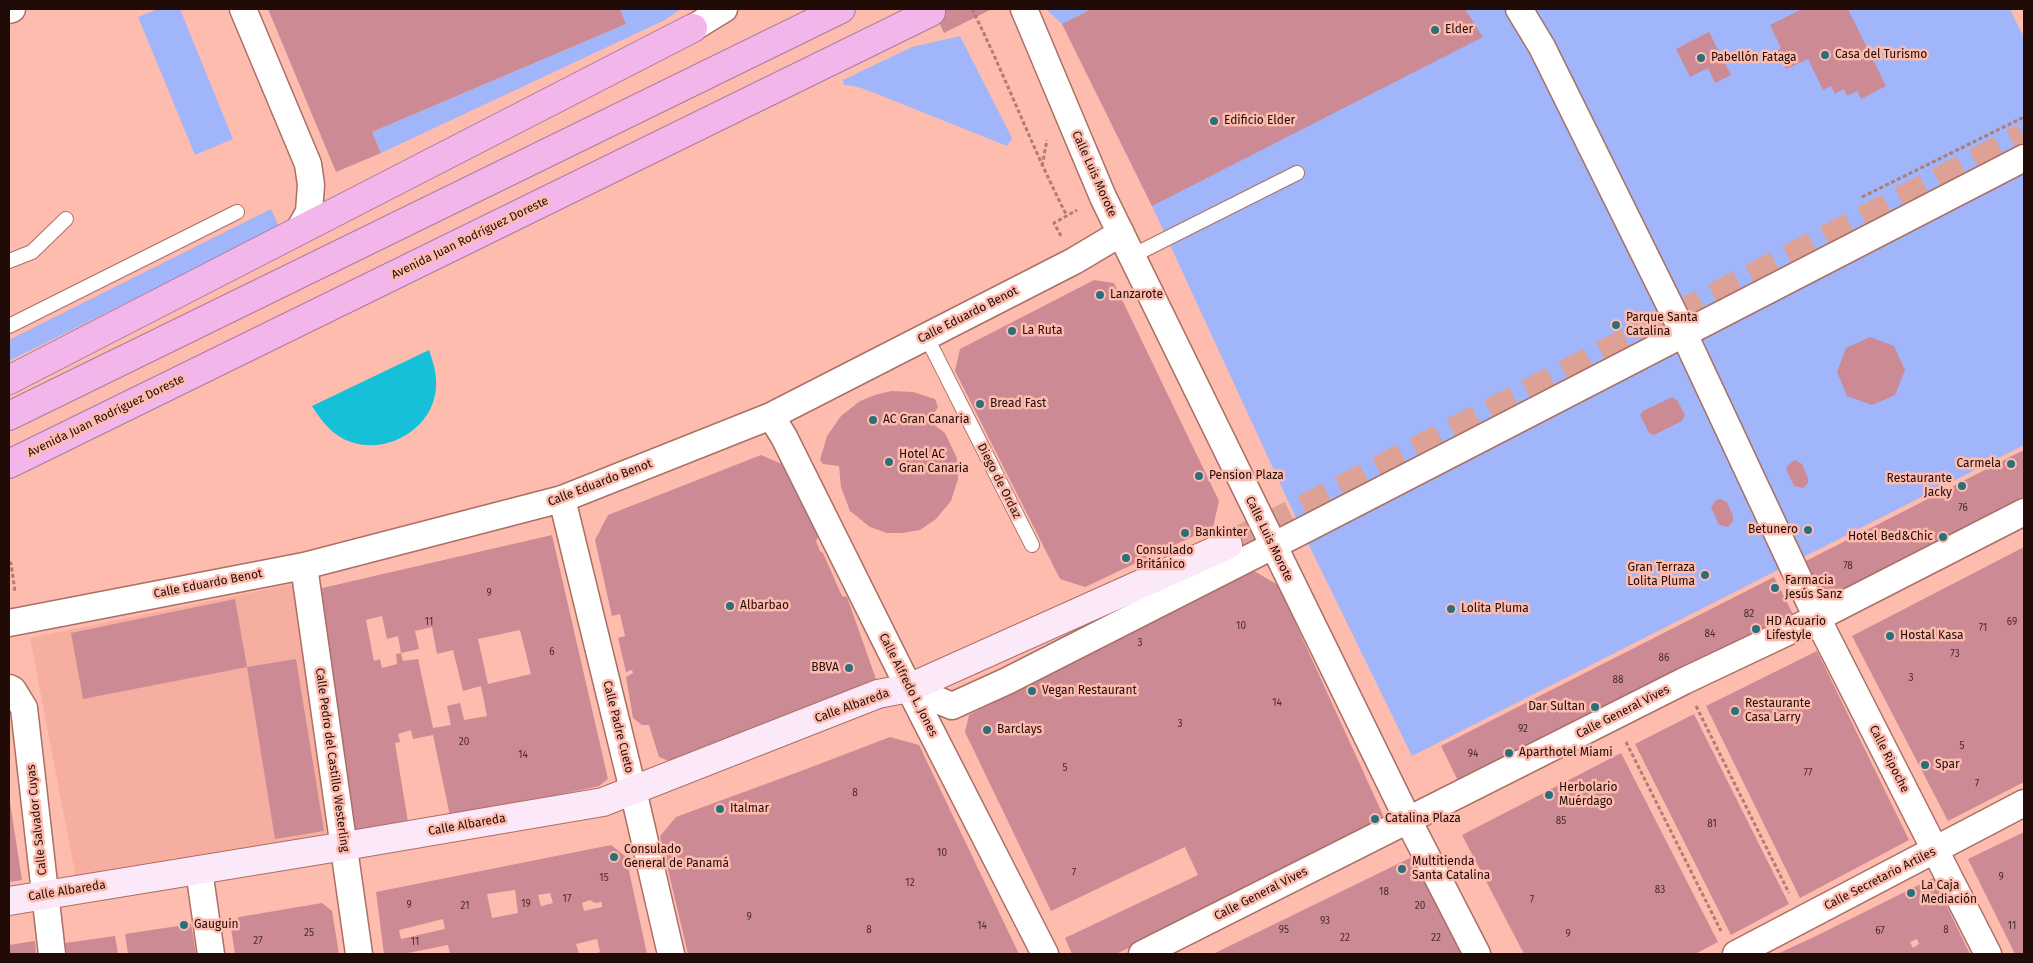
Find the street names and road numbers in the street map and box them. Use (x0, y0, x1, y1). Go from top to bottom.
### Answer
street label: Calle Luis Morote (1069, 129, 1119, 219)
street label: Avenida Juan Rodríguez Doreste (389, 194, 551, 282)
street label: Calle Eduardo Benot (916, 284, 1020, 346)
street label: Avenida Juan Rodríguez Doreste (25, 372, 187, 460)
street label: Diego de Ordaz (974, 441, 1024, 521)
street label: Calle Eduardo Benot (546, 456, 654, 510)
street label: Calle Luis Morote (1242, 494, 1296, 584)
street label: Calle Eduardo Benot (152, 566, 264, 602)
street label: Calle Alfredo L. Jones (876, 631, 940, 739)
street label: Calle Pedro del Castillo Westerling (312, 667, 352, 853)
street label: Calle Padre Cueto (600, 679, 636, 775)
street label: Calle General Vives (1574, 682, 1672, 742)
street label: Calle Albareda (813, 686, 891, 726)
street label: Calle Ripoche (1866, 723, 1912, 795)
street label: Calle Salvador Cuyas (24, 764, 50, 876)
street label: Calle Albareda (427, 811, 507, 839)
street label: Calle Secretario Artiles (1822, 845, 1938, 913)
street label: Calle General Vives (1212, 864, 1310, 924)
street label: Calle Albareda (27, 878, 107, 904)

